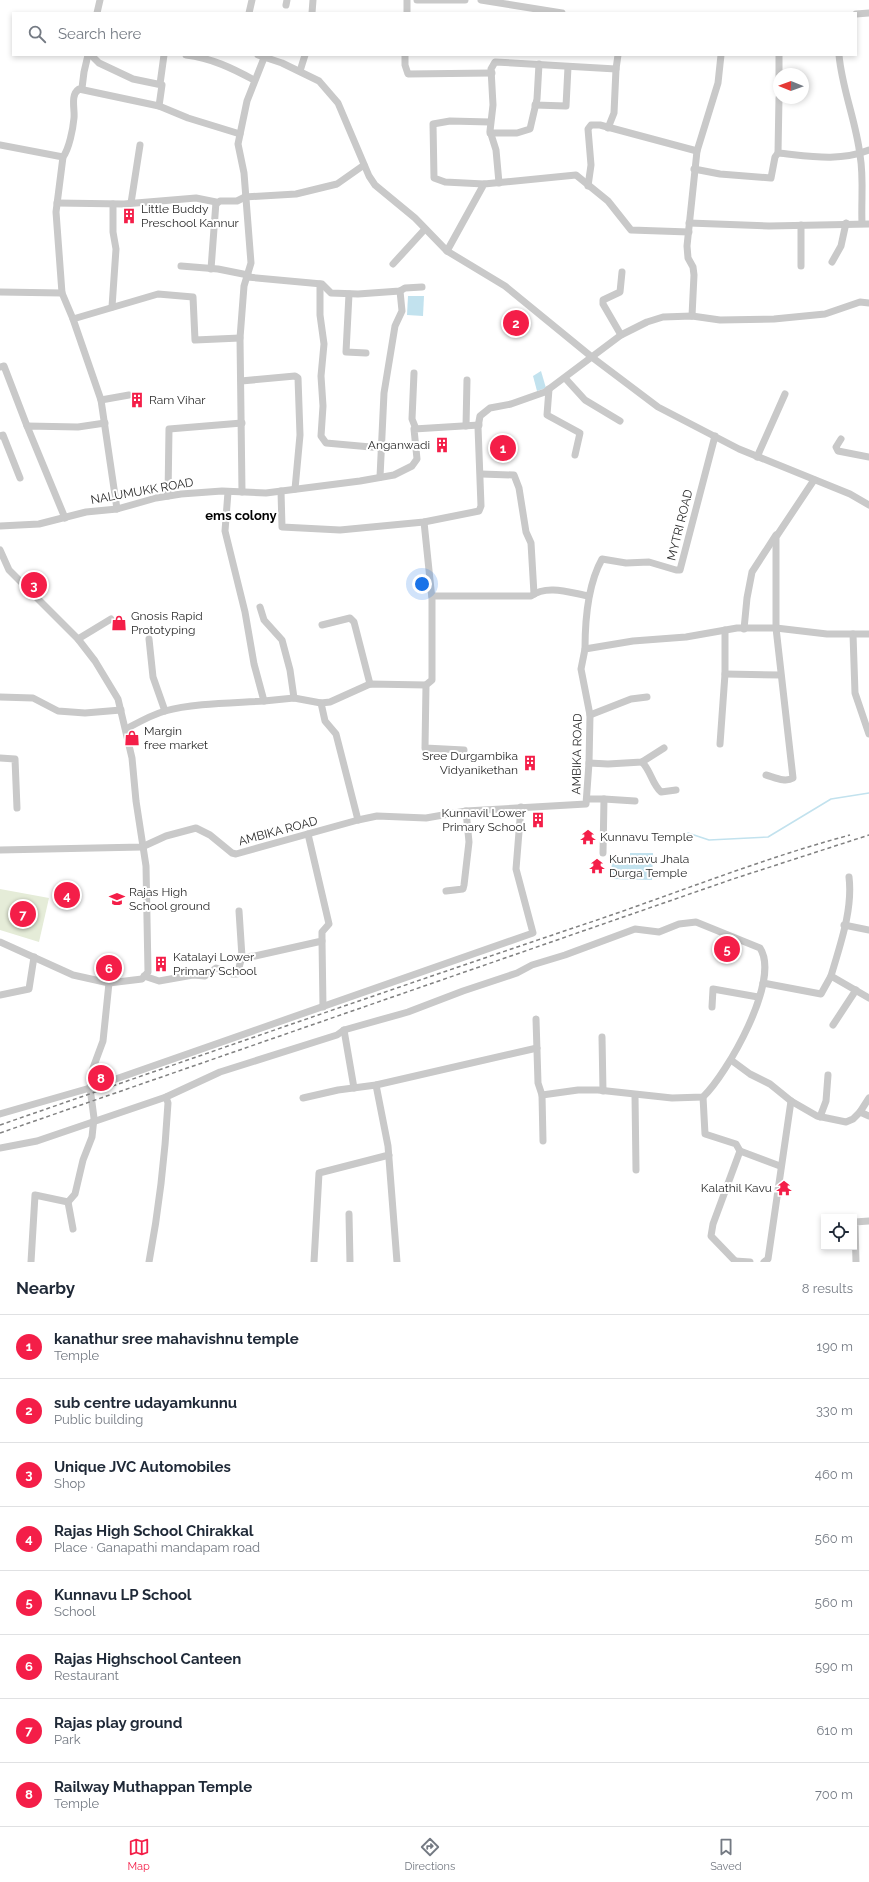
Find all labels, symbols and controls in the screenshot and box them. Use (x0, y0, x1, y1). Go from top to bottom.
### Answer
search box (12, 12, 857, 56)
icon: search (26, 23, 48, 45)
text: Search here (58, 25, 141, 43)
north arrow (773, 68, 809, 104)
place label: Little Buddy Preschool Kannur (141, 202, 240, 230)
building icon: Little Buddy Preschool Kannur (120, 207, 138, 225)
pin: 2 (503, 308, 529, 338)
building icon: Ram Vihar (128, 391, 146, 409)
place label: Ram Vihar (149, 393, 206, 407)
pin: 1 (490, 433, 516, 463)
building icon: Anganwadi (433, 436, 451, 454)
place label: Anganwadi (368, 438, 430, 452)
street label: NALUMUKK ROAD (89, 475, 195, 507)
street label: MYTRI ROAD (664, 488, 696, 562)
district label: ems colony (205, 508, 277, 523)
pin: 3 (21, 570, 47, 600)
your location (412, 574, 432, 594)
place label: Gnosis Rapid Prototyping (131, 609, 203, 637)
shop icon: Gnosis Rapid Prototyping (110, 614, 128, 632)
street label: AMBIKA ROAD (569, 713, 585, 795)
place label: Margin free market (144, 724, 208, 752)
shop icon: Margin free market (123, 729, 141, 747)
place label: Sree Durgambika Vidyanikethan (422, 749, 518, 777)
building icon: Sree Durgambika Vidyanikethan (521, 754, 539, 772)
place label: Kunnavil Lower Primary School (441, 806, 527, 834)
building icon: Kunnavil Lower Primary School (529, 811, 547, 829)
street label: AMBIKA ROAD (237, 814, 320, 848)
temple icon: Kunnavu Temple (579, 828, 597, 846)
place label: Kunnavu Temple (600, 830, 693, 844)
place label: Kunnavu Jhala Durga Temple (609, 852, 689, 880)
temple icon: Kunnavu Jhala Durga Temple (588, 857, 606, 875)
pin: 4 (54, 880, 80, 910)
place label: Rajas High School ground (129, 885, 210, 913)
school or university icon: Rajas High School ground (108, 890, 126, 908)
pin: 7 (10, 899, 36, 929)
pin: 5 (714, 934, 740, 964)
place label: Katalayi Lower Primary School (173, 950, 257, 978)
pin: 6 (96, 953, 122, 983)
building icon: Katalayi Lower Primary School (152, 955, 170, 973)
pin: 8 (88, 1063, 114, 1093)
temple icon: Kalathil Kavu (775, 1179, 793, 1197)
place label: Kalathil Kavu (701, 1181, 772, 1195)
map controls (821, 1214, 857, 1250)
button: locate (821, 1214, 857, 1250)
text: Nearby (16, 1278, 75, 1298)
text: 8 results (802, 1281, 853, 1296)
text: kanathur sree mahavishnu temple (54, 1330, 299, 1348)
text: 1 (26, 1339, 32, 1354)
text: 190 m (817, 1339, 853, 1354)
text: Temple (54, 1348, 99, 1363)
text: sub centre udayamkunnu (54, 1394, 237, 1412)
text: 2 (25, 1403, 33, 1418)
text: 330 m (816, 1403, 853, 1418)
text: Public building (54, 1412, 143, 1427)
text: Unique JVC Automobiles (54, 1458, 231, 1476)
text: 3 (25, 1467, 33, 1482)
text: 460 m (815, 1467, 853, 1482)
text: Shop (54, 1476, 85, 1491)
text: Rajas High School Chirakkal (54, 1522, 254, 1540)
text: 4 (25, 1531, 33, 1546)
text: 560 m (815, 1531, 853, 1546)
text: Place · Ganapathi mandapam road (54, 1540, 260, 1555)
text: Kunnavu LP School (54, 1586, 192, 1604)
text: 5 (25, 1595, 33, 1610)
text: 560 m (815, 1595, 853, 1610)
text: School (54, 1604, 96, 1619)
text: Rajas Highschool Canteen (54, 1650, 241, 1668)
text: 6 (25, 1659, 33, 1674)
text: 590 m (815, 1659, 853, 1674)
text: Restaurant (54, 1668, 119, 1683)
text: Rajas play ground (54, 1714, 182, 1732)
text: 7 (25, 1723, 33, 1738)
text: 610 m (816, 1723, 853, 1738)
text: Park (54, 1732, 81, 1747)
text: Railway Muthappan Temple (54, 1778, 252, 1796)
text: 8 (25, 1787, 33, 1802)
text: 700 m (815, 1787, 853, 1802)
text: Temple (54, 1796, 99, 1811)
tab: Map (127, 1836, 150, 1873)
tab: Directions (405, 1836, 455, 1873)
tab: Saved (710, 1836, 742, 1873)

